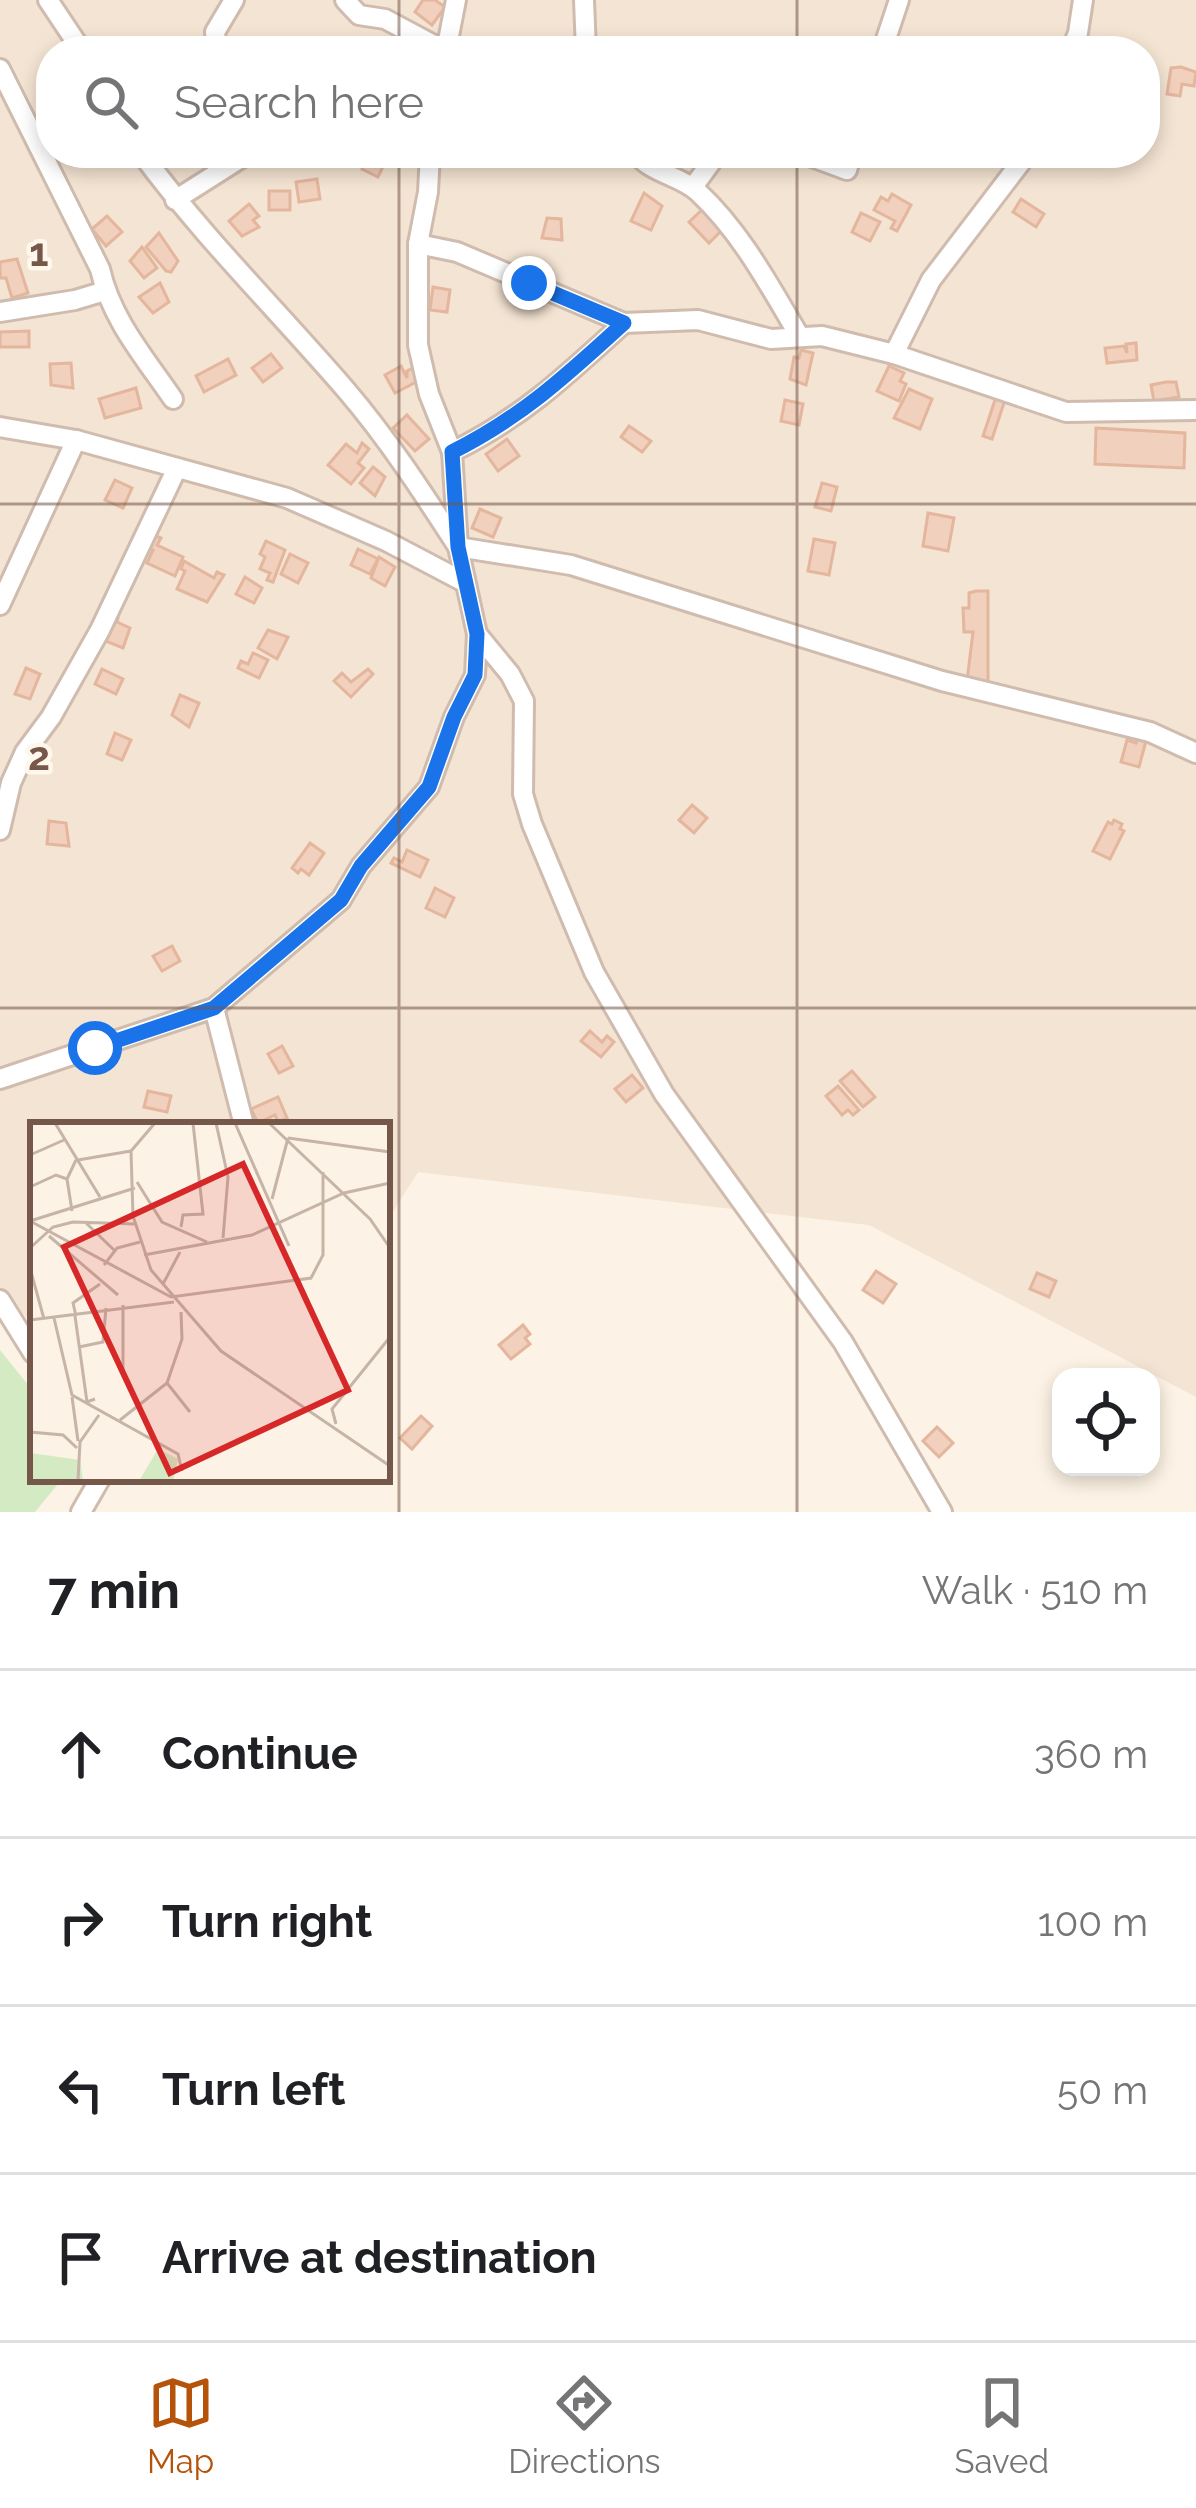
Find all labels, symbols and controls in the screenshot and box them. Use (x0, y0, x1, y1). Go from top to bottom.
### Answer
search box (36, 36, 1160, 168)
icon: search (78, 69, 144, 135)
text: Search here (174, 76, 424, 129)
text: 1 (29, 229, 49, 275)
route end (502, 256, 556, 310)
text: 2 (28, 733, 50, 779)
route start (68, 1021, 122, 1075)
inset map (30, 1122, 390, 1482)
map controls (1052, 1368, 1160, 1476)
button: locate (1052, 1368, 1160, 1476)
text: 7 min (48, 1560, 180, 1620)
text: Walk · 510 m (922, 1567, 1148, 1613)
icon: ahead (48, 1721, 114, 1787)
text: Continue (162, 1727, 358, 1780)
text: 360 m (1034, 1731, 1148, 1777)
icon: right (48, 1889, 114, 1955)
text: Turn right (162, 1895, 372, 1948)
text: 100 m (1038, 1899, 1148, 1945)
icon: left (48, 2057, 114, 2123)
text: Turn left (162, 2063, 345, 2116)
text: 50 m (1057, 2067, 1148, 2113)
icon: arrive (48, 2225, 114, 2291)
text: Arrive at destination (162, 2231, 597, 2284)
tab: Map (147, 2370, 214, 2481)
tab: Directions (508, 2370, 661, 2481)
tab: Saved (955, 2370, 1049, 2481)

